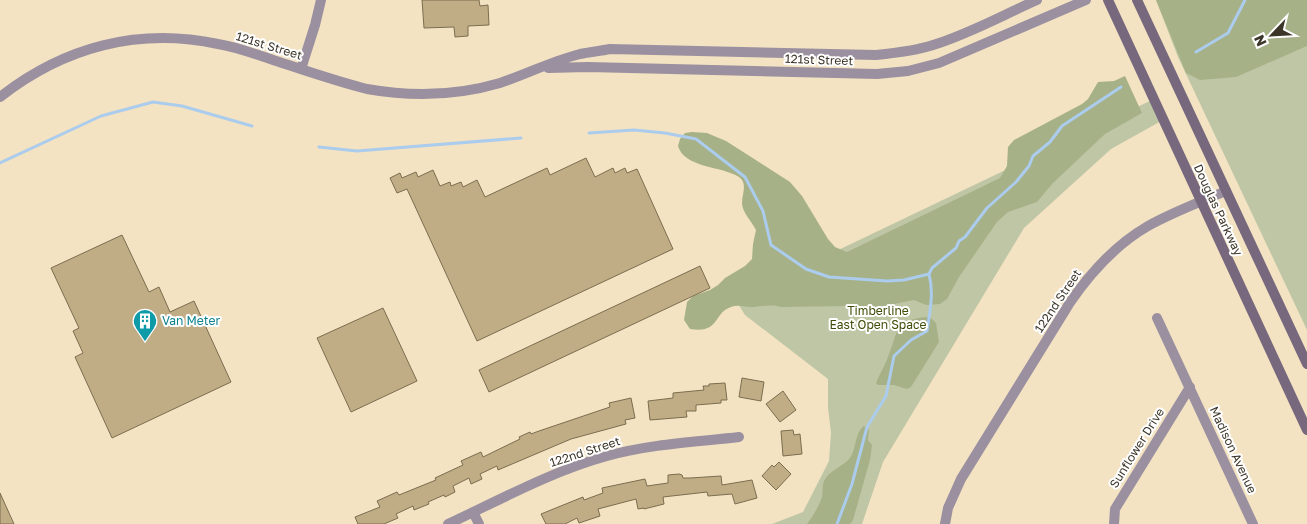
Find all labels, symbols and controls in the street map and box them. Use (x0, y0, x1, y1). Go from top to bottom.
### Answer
north arrow (1247, 10, 1297, 60)
street label: 121st Street (234, 28, 304, 63)
text: N (1250, 32, 1270, 49)
street label: 121st Street (785, 51, 854, 68)
street label: Douglas Parkway (1191, 162, 1246, 258)
street label: 122nd Street (1031, 266, 1084, 335)
park label: Timberline East Open Space (829, 303, 927, 332)
building icon: Van Meter (132, 308, 158, 342)
place label: Van Meter (162, 313, 221, 328)
street label: Madison Avenue (1207, 404, 1260, 496)
street label: Sunflower Drive (1106, 405, 1167, 491)
street label: 122nd Street (548, 433, 622, 470)

